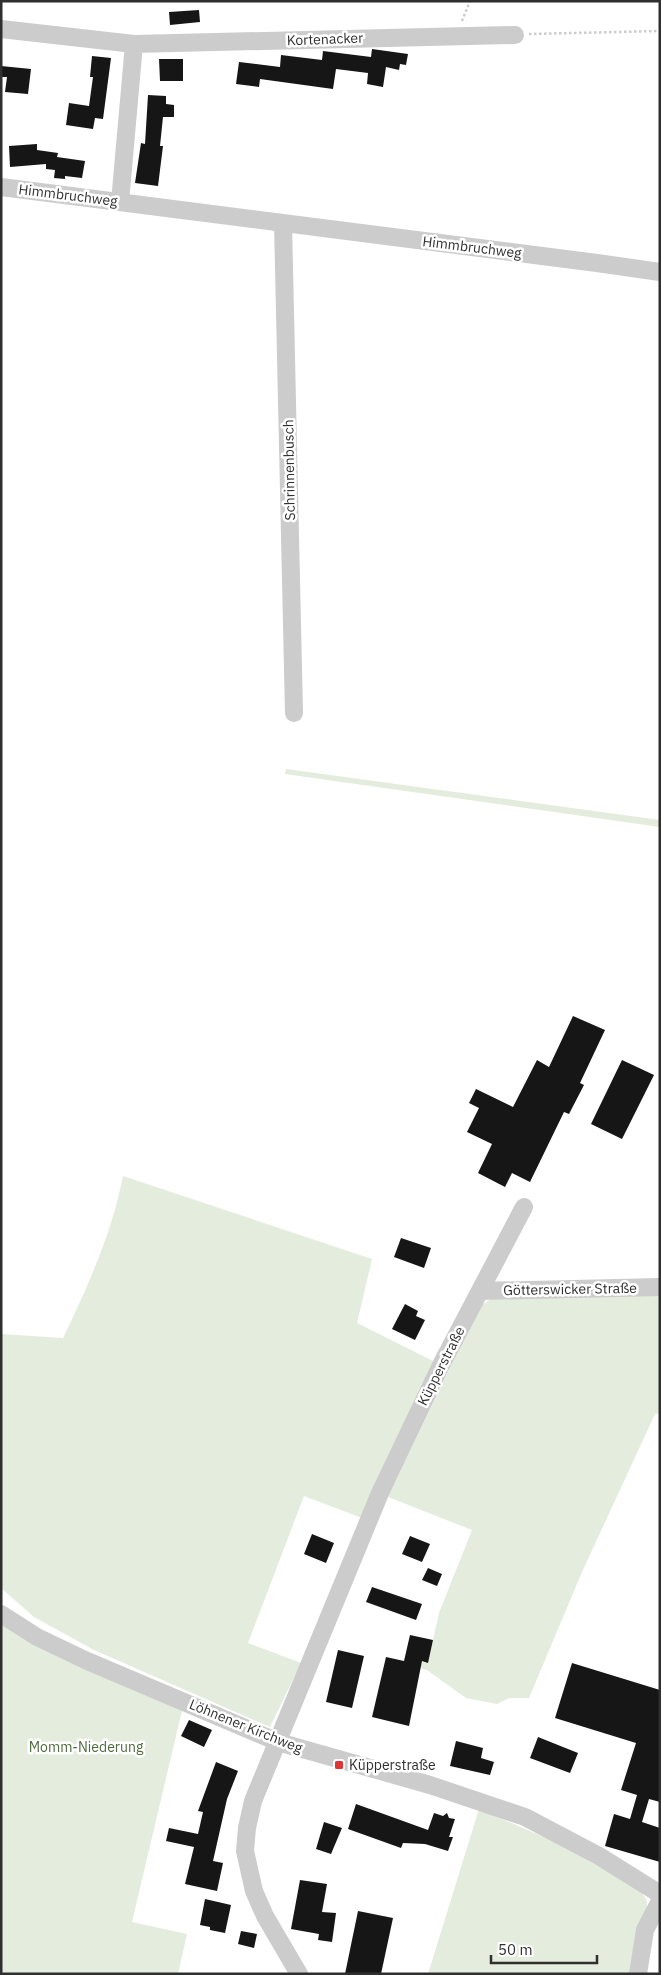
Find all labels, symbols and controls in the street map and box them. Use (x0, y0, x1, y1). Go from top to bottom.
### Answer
street label: Kortenacker (286, 29, 364, 49)
street label: Himmbruchweg (17, 180, 119, 210)
street label: Himmbruchweg (421, 232, 523, 262)
street label: Schrinnenbusch (279, 419, 299, 521)
street label: Götterswicker Straße (503, 1279, 637, 1299)
street label: Küpperstraße (413, 1323, 469, 1409)
street label: Löhnener Kirchweg (187, 1695, 306, 1757)
park label: Momm-Niederung (29, 1738, 144, 1756)
place label: Küpperstraße (349, 1756, 436, 1774)
marker: Küpperstraße (333, 1759, 345, 1771)
scale bar (491, 1932, 597, 1964)
text: 50 m (498, 1940, 533, 1959)

